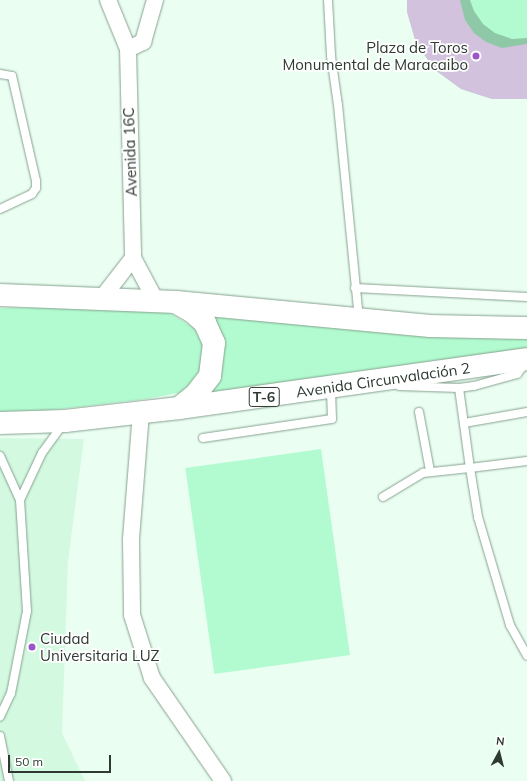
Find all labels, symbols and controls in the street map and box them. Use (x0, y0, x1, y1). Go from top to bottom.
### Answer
place label: Plaza de Toros Monumental de Maracaibo (282, 38, 468, 73)
marker: Plaza de Toros Monumental de Maracaibo (471, 51, 481, 61)
street label: Avenida 16C (119, 107, 141, 197)
street label: Avenida Circunvalación 2 (295, 359, 471, 401)
road number: T-6 (248, 385, 280, 409)
place label: Ciudad Universitaria LUZ (40, 629, 160, 664)
marker: Ciudad Universitaria LUZ (27, 642, 37, 652)
north arrow (479, 733, 519, 773)
text: N (495, 734, 505, 749)
scale bar (10, 747, 113, 773)
text: 50 m (15, 754, 43, 769)

